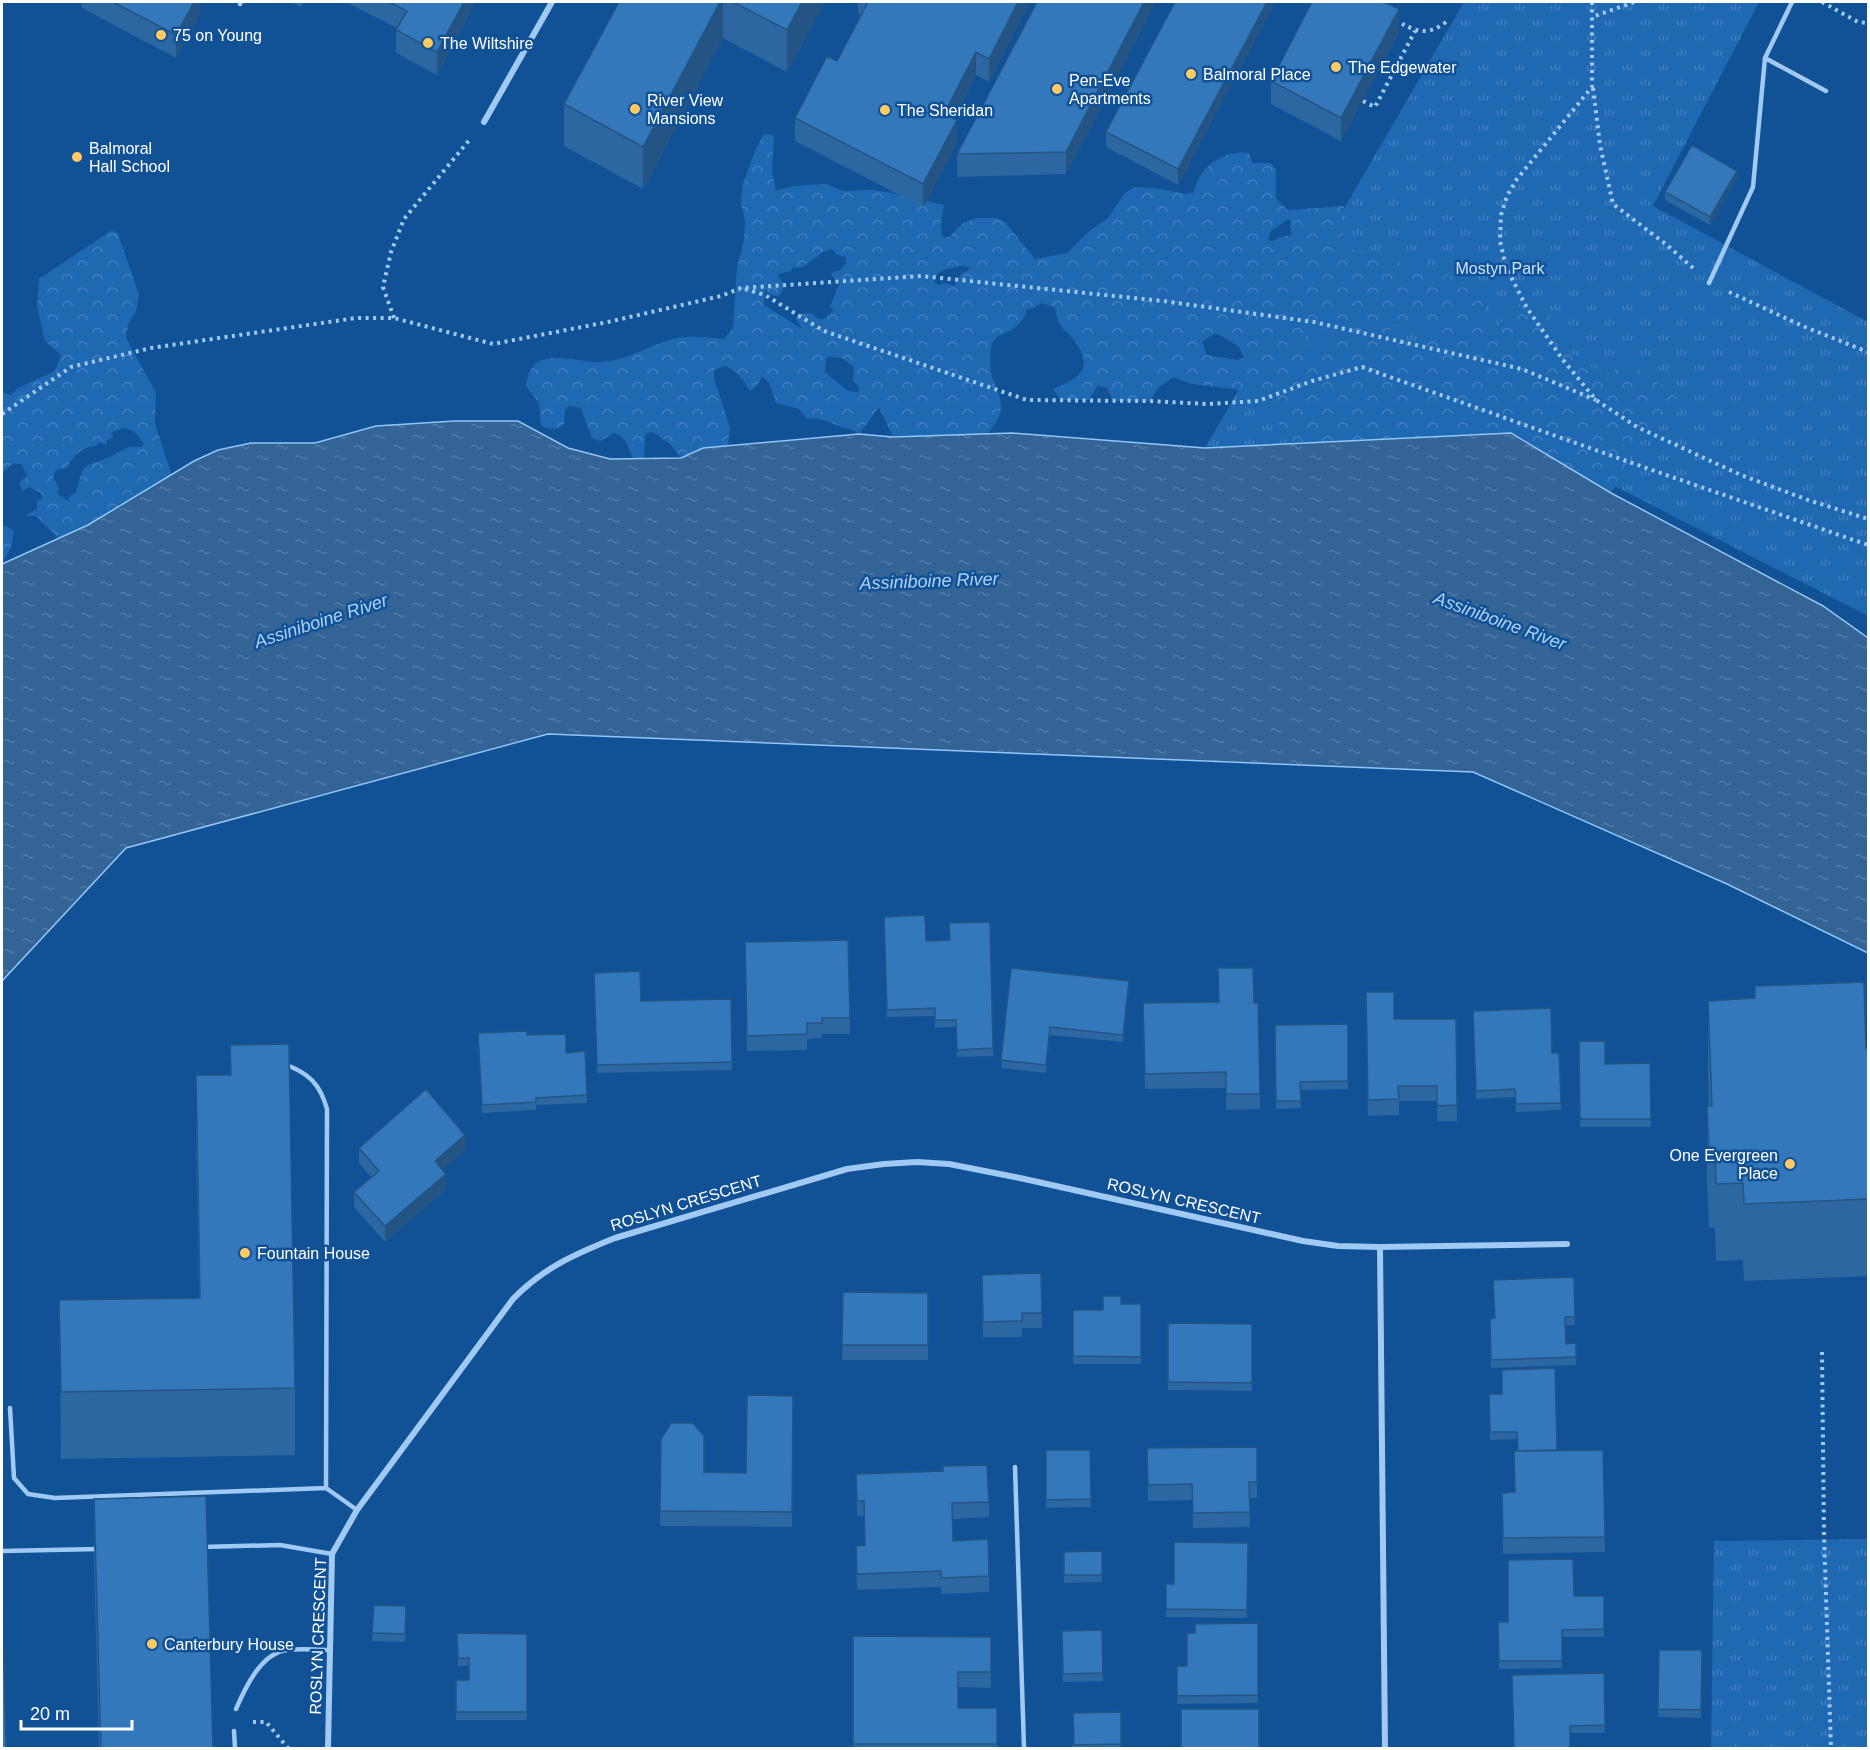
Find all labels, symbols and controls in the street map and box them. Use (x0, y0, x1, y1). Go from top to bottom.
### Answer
place label: 75 on Young (173, 27, 262, 44)
marker: 75 on Young (154, 28, 168, 42)
place label: The Wiltshire (440, 35, 533, 52)
marker: The Wiltshire (421, 36, 435, 50)
place label: The Edgewater (1348, 59, 1457, 76)
marker: The Edgewater (1329, 60, 1343, 74)
place label: Balmoral Place (1203, 66, 1311, 83)
marker: Balmoral Place (1184, 67, 1198, 81)
place label: Pen-Eve Apartments (1069, 72, 1151, 107)
marker: Pen-Eve Apartments (1050, 82, 1064, 96)
place label: River View Mansions (647, 92, 724, 127)
marker: River View Mansions (628, 102, 642, 116)
place label: The Sheridan (897, 102, 993, 119)
marker: The Sheridan (878, 103, 892, 117)
place label: Balmoral Hall School (89, 140, 170, 175)
marker: Balmoral Hall School (70, 150, 84, 164)
park label: Mostyn Park (1456, 260, 1545, 277)
water label: Assiniboine River (858, 569, 1000, 593)
water label: Assiniboine River (1430, 587, 1570, 655)
water label: Assiniboine River (251, 590, 391, 652)
place label: One Evergreen Place (1669, 1147, 1778, 1182)
marker: One Evergreen Place (1783, 1157, 1797, 1171)
street label: ROSLYN CRESCENT (608, 1172, 764, 1234)
street label: ROSLYN CRESCENT (1106, 1175, 1263, 1227)
place label: Fountain House (257, 1245, 370, 1262)
marker: Fountain House (238, 1246, 252, 1260)
street label: ROSLYN CRESCENT (307, 1557, 329, 1715)
place label: Canterbury House (164, 1636, 294, 1653)
marker: Canterbury House (145, 1637, 159, 1651)
scale bar (21, 1693, 132, 1731)
text: 20 m (30, 1704, 70, 1724)

